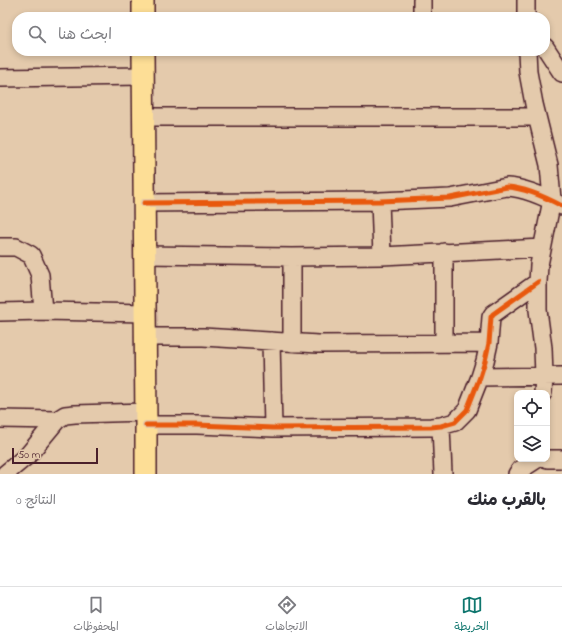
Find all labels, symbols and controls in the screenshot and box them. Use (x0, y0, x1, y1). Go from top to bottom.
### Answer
search box (12, 12, 550, 56)
icon: search (26, 23, 48, 45)
text: ابحث هنا (58, 24, 112, 46)
map controls (514, 390, 550, 462)
button: locate (514, 390, 550, 426)
button: layers (514, 426, 550, 462)
scale bar (12, 446, 98, 465)
text: 50 m (18, 447, 40, 463)
text: بالقرب منك (467, 488, 546, 513)
text: النتائج: 0 (16, 491, 56, 510)
tab: المحفوظات (73, 594, 119, 636)
tab: الاتجاهات (265, 594, 308, 636)
tab: الخريطة (454, 594, 489, 636)

